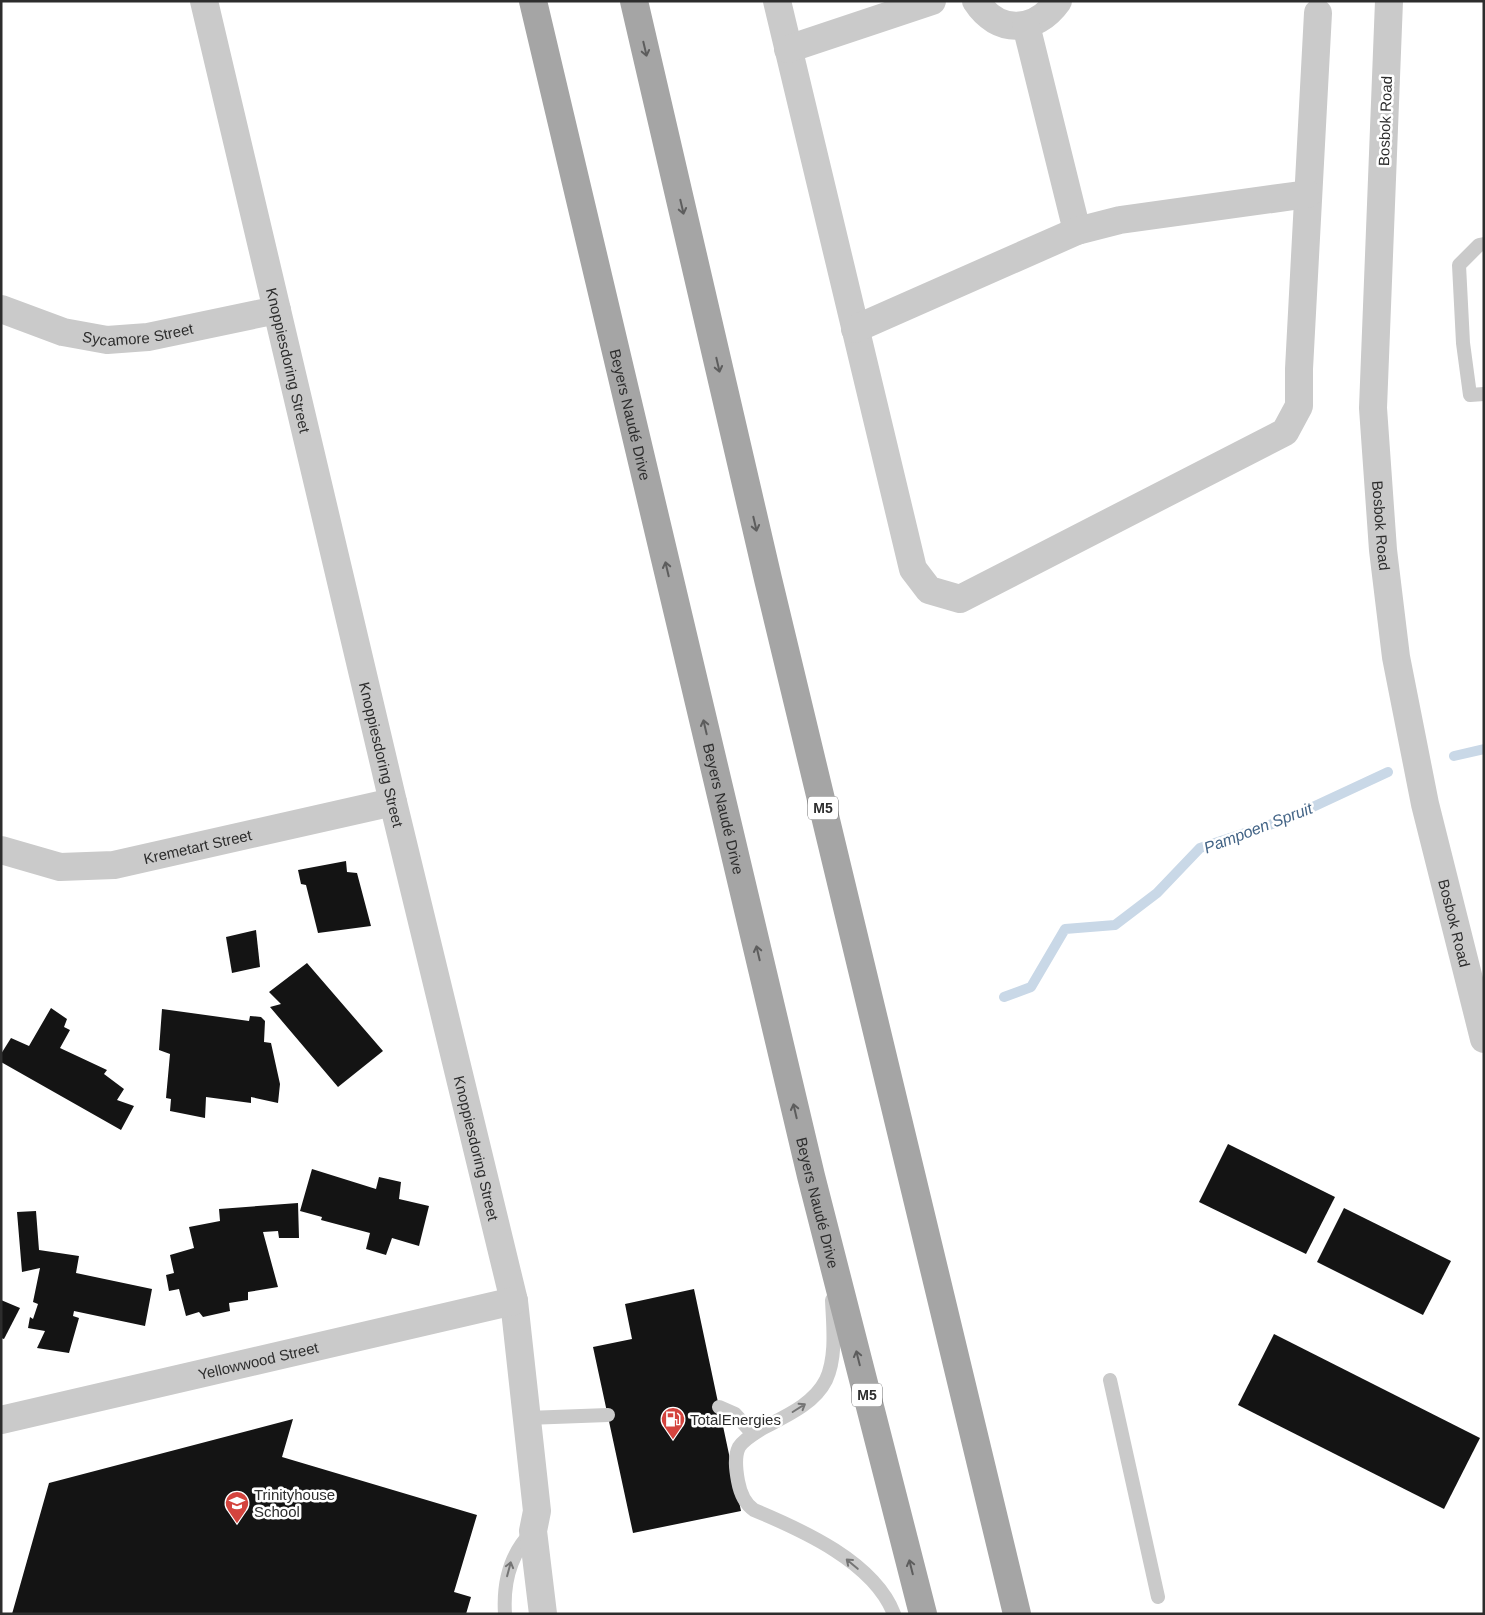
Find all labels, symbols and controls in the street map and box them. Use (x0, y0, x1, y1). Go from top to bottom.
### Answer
one-way arrow (641, 40, 650, 56)
street label: Bosbok Road (1375, 76, 1395, 166)
one-way arrow (678, 199, 687, 215)
street label: Knoppiesdoring Street (263, 286, 314, 435)
street label: Sycamore Street (81, 319, 196, 349)
street label: Beyers Naudé Drive (607, 347, 655, 482)
one-way arrow (714, 357, 723, 373)
street label: Bosbok Road (1370, 480, 1394, 571)
one-way arrow (751, 515, 760, 531)
one-way arrow (662, 561, 671, 577)
street label: Knoppiesdoring Street (356, 680, 407, 829)
one-way arrow (700, 719, 709, 735)
street label: Beyers Naudé Drive (700, 741, 748, 876)
road number: M5 (808, 796, 838, 820)
water label: Pampoen Spruit (1201, 799, 1315, 856)
street label: Kremetart Street (142, 826, 254, 867)
street label: Bosbok Road (1436, 877, 1474, 969)
one-way arrow (753, 946, 762, 962)
street label: Knoppiesdoring Street (451, 1074, 503, 1223)
one-way arrow (790, 1104, 800, 1120)
street label: Beyers Naudé Drive (794, 1136, 843, 1270)
street label: Yellowwood Street (196, 1338, 321, 1383)
one-way arrow (852, 1351, 862, 1367)
road number: M5 (852, 1384, 882, 1406)
one-way arrow (792, 1402, 806, 1413)
fuel station icon: TotalEnergies (660, 1406, 686, 1440)
place label: TotalEnergies (690, 1411, 781, 1428)
place label: Trinityhouse School (254, 1486, 335, 1520)
school or university icon: Trinityhouse School (224, 1490, 250, 1524)
one-way arrow (845, 1558, 858, 1569)
one-way arrow (906, 1559, 915, 1575)
one-way arrow (505, 1561, 514, 1577)

